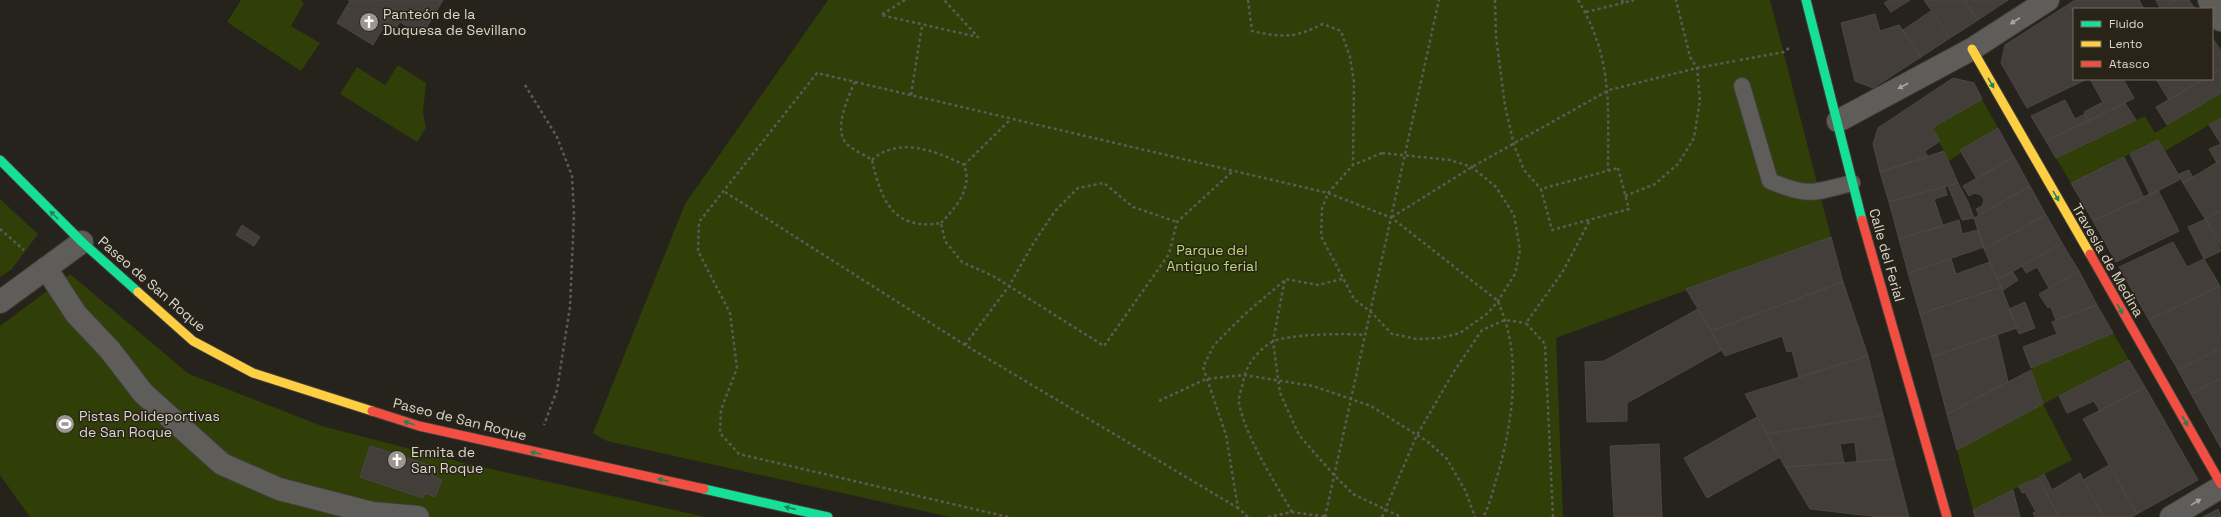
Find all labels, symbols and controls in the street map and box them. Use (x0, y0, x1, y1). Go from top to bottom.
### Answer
place label: Panteón de la Duquesa de Sevillano (383, 5, 526, 39)
legend (2073, 8, 2213, 80)
church icon: Panteón de la Duquesa de Sevillano (358, 11, 380, 33)
text: Fluido (2109, 16, 2144, 32)
one-way arrow (2010, 17, 2020, 25)
text: Lento (2109, 36, 2143, 52)
text: Atasco (2109, 56, 2150, 72)
one-way arrow (1988, 77, 1995, 89)
one-way arrow (1897, 83, 1908, 90)
one-way arrow (2052, 190, 2059, 202)
street label: Travesía de Medina (2068, 200, 2148, 320)
street label: Calle del Ferial (1865, 206, 1909, 304)
one-way arrow (49, 210, 59, 219)
street label: Paseo de San Roque (94, 232, 210, 336)
park label: Parque del Antiguo ferial (1166, 241, 1258, 275)
one-way arrow (2117, 303, 2124, 314)
street label: Paseo de San Roque (391, 394, 529, 444)
place label: Pistas Polideportivas de San Roque (79, 407, 220, 441)
sports icon: Pistas Polideportivas de San Roque (54, 413, 76, 435)
one-way arrow (2182, 415, 2189, 427)
one-way arrow (403, 420, 415, 426)
place label: Ermita de San Roque (411, 443, 483, 477)
church icon: Ermita de San Roque (386, 449, 408, 471)
one-way arrow (530, 449, 542, 455)
one-way arrow (657, 477, 669, 483)
one-way arrow (2191, 498, 2201, 506)
one-way arrow (784, 505, 796, 511)

